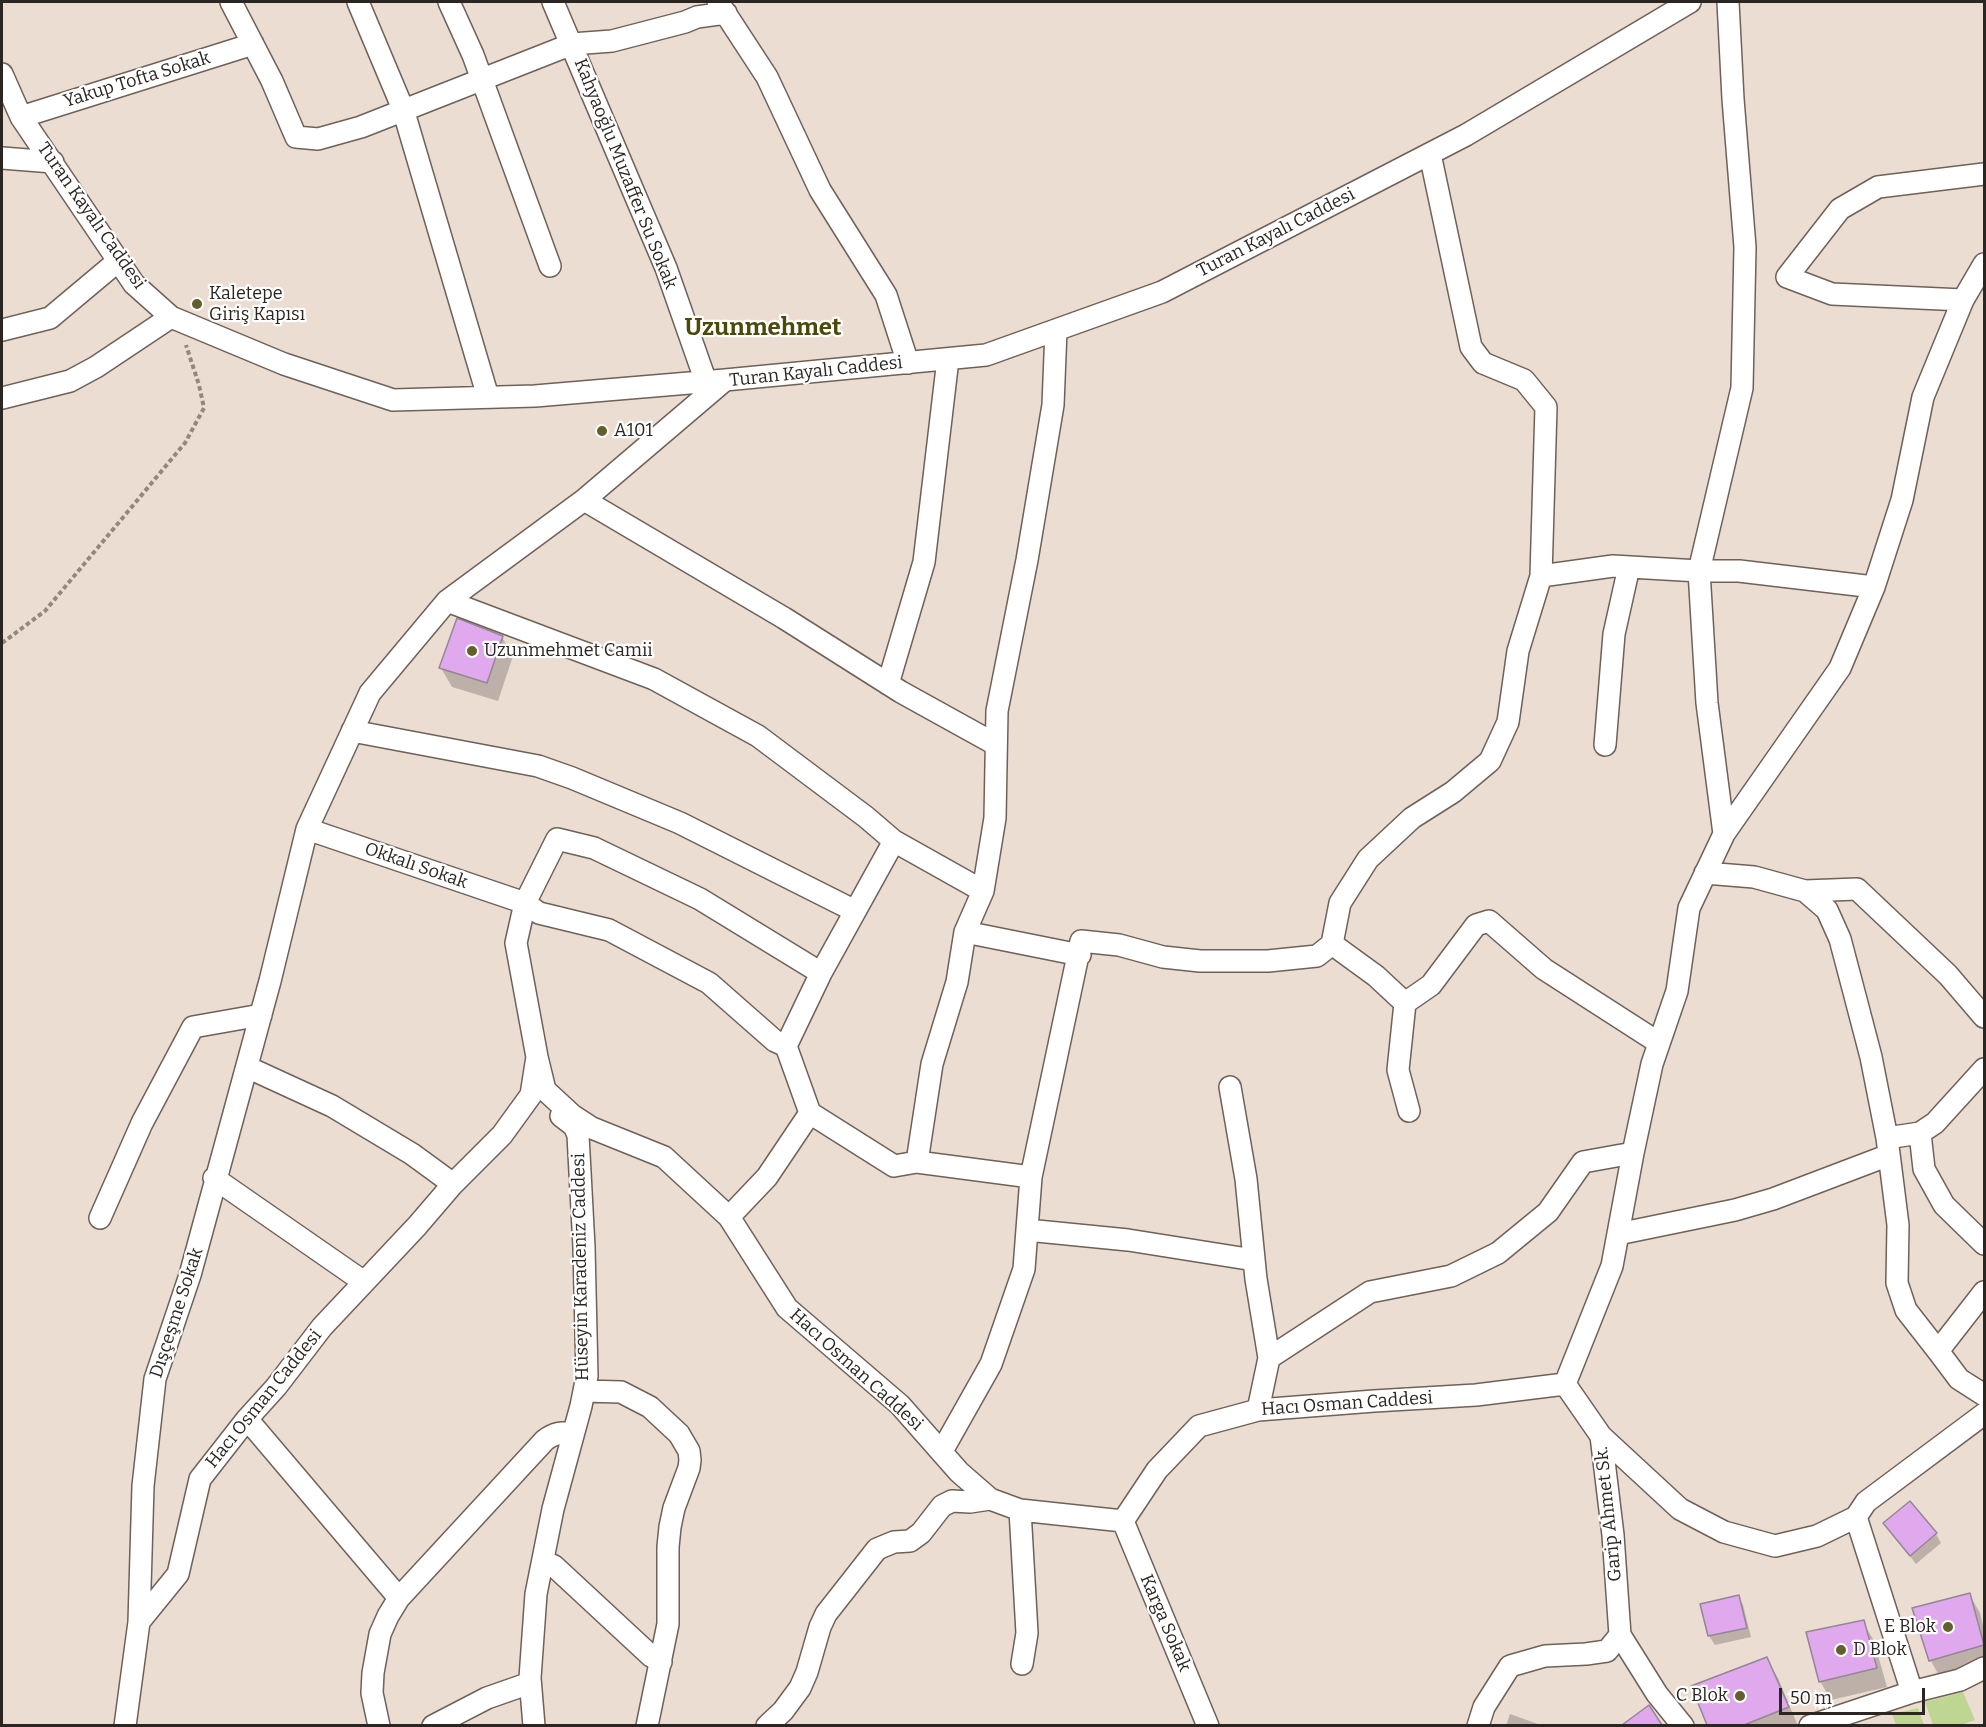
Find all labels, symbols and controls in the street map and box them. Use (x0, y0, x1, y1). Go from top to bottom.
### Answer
street label: Yakup Tofta Sokak (61, 47, 213, 113)
street label: Kahyaoğlu Muzaffer Su Sokak (569, 56, 681, 292)
street label: Turan Kayalı Caddesi (32, 138, 150, 294)
street label: Turan Kayalı Caddesi (1193, 184, 1359, 282)
place label: Kaletepe Giriş Kapısı (209, 283, 305, 326)
marker: Kaletepe Giriş Kapısı (190, 297, 204, 311)
district label: Uzunmehmet (685, 314, 841, 342)
street label: Turan Kayalı Caddesi (728, 352, 904, 392)
place label: A101 (614, 420, 653, 442)
marker: A101 (595, 424, 609, 438)
place label: Uzunmehmet Camii (484, 640, 653, 662)
marker: Uzunmehmet Camii (465, 644, 479, 658)
street label: Okkalı Sokak (362, 838, 470, 894)
street label: Hüseyin Karadeniz Caddesi (568, 1153, 594, 1381)
street label: Dışçeşme Sokak (146, 1245, 208, 1381)
street label: Hacı Osman Caddesi (785, 1304, 927, 1436)
street label: Hacı Osman Caddesi (201, 1325, 327, 1473)
street label: Hacı Osman Caddesi (1260, 1387, 1434, 1421)
street label: Garip Ahmet Sk. (1591, 1445, 1627, 1583)
street label: Karga Sokak (1135, 1571, 1195, 1675)
place label: E Blok (1884, 1616, 1936, 1638)
marker: E Blok (1941, 1620, 1955, 1634)
place label: D Blok (1853, 1639, 1907, 1661)
marker: D Blok (1834, 1643, 1848, 1657)
scale bar (1782, 1676, 1928, 1714)
place label: C Blok (1676, 1685, 1728, 1707)
text: 50 m (1790, 1687, 1832, 1709)
marker: C Blok (1733, 1689, 1747, 1703)

